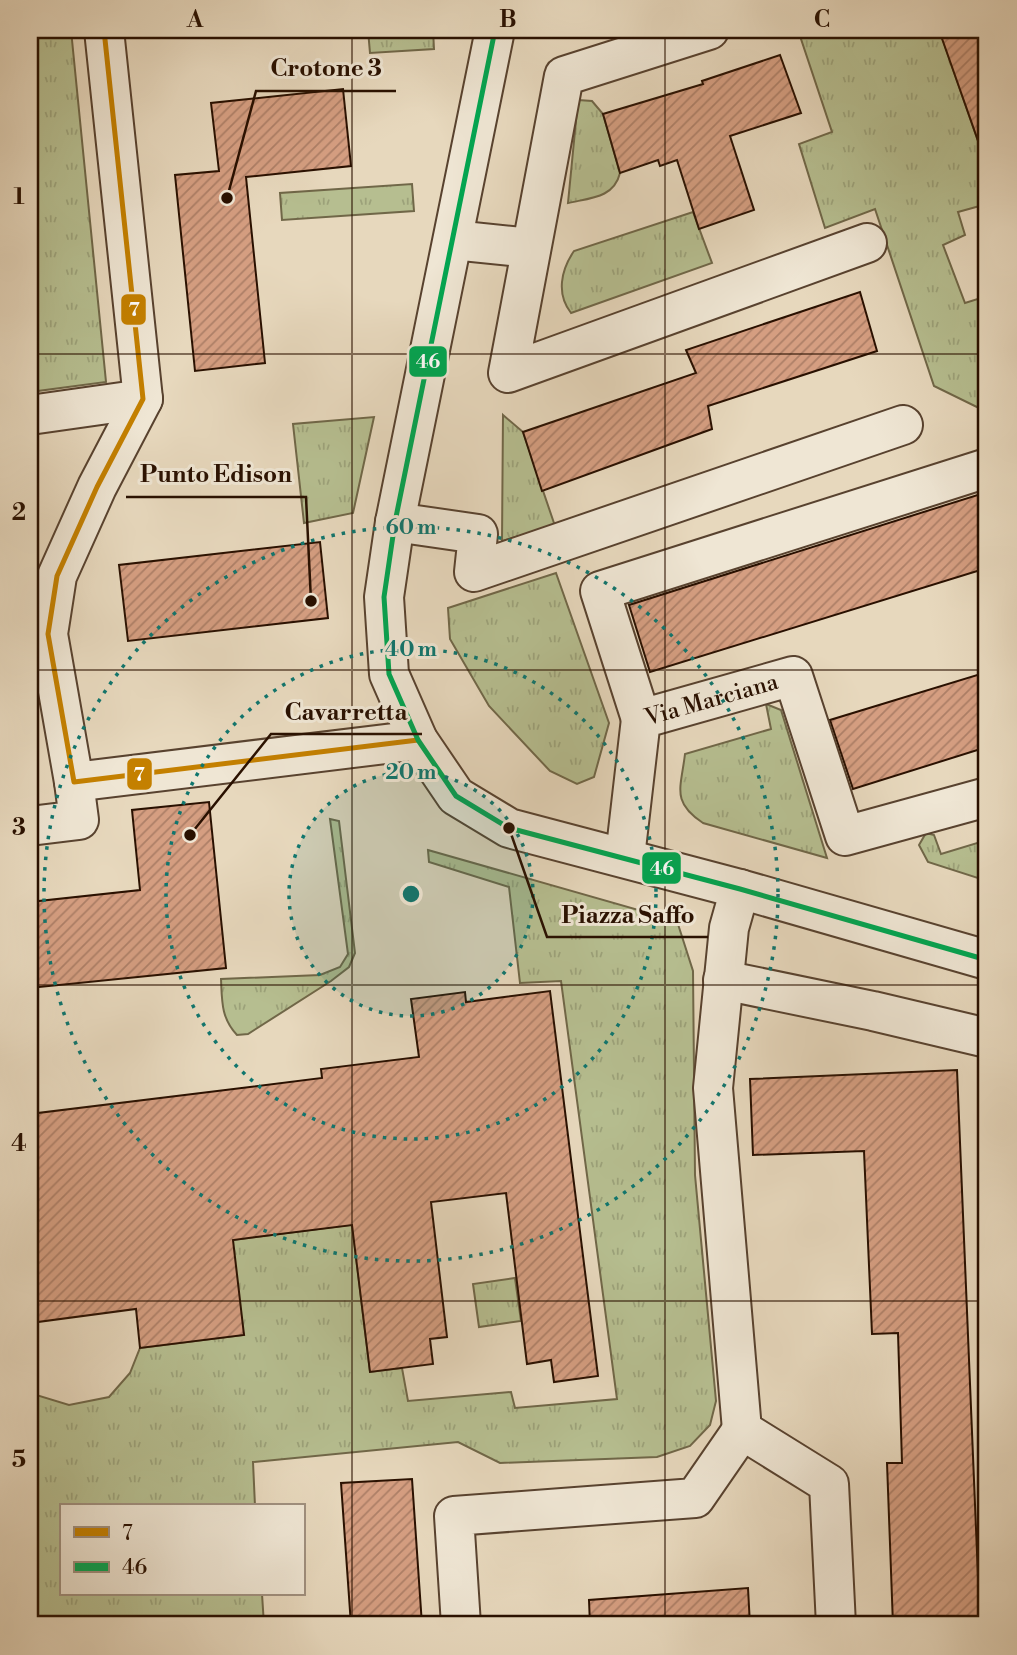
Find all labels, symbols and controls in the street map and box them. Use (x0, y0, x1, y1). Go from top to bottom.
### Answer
text: A (186, 6, 204, 34)
text: B (499, 6, 517, 34)
text: C (814, 6, 830, 34)
callout: Crotone 3 (256, 46, 396, 91)
text: Crotone 3 (270, 54, 382, 84)
text: 1 (13, 183, 25, 211)
line badge: 7 (120, 293, 147, 326)
text: 7 (128, 298, 140, 322)
line badge: 46 (408, 345, 448, 378)
text: 46 (416, 350, 440, 374)
callout: Punto Edison (126, 452, 306, 497)
text: Punto Edison (140, 460, 292, 490)
text: 2 (12, 499, 26, 527)
text: 60 m (386, 515, 436, 541)
text: 40 m (385, 637, 437, 663)
street label: Via Marciana (641, 668, 782, 732)
callout: Cavarretta (271, 689, 422, 734)
text: Cavarretta (285, 698, 408, 728)
line badge: 7 (126, 757, 153, 791)
text: 20 m (386, 760, 436, 786)
text: 7 (133, 763, 145, 787)
text: 3 (12, 814, 26, 842)
line badge: 46 (641, 851, 682, 885)
text: 46 (650, 857, 674, 881)
centre of rings (399, 882, 423, 906)
callout: Piazza Saffo (547, 892, 708, 937)
text: Piazza Saffo (561, 901, 695, 931)
text: 4 (11, 1130, 27, 1158)
text: 5 (12, 1446, 26, 1474)
legend (60, 1504, 304, 1596)
text: 7 (122, 1521, 133, 1547)
text: 46 (122, 1555, 147, 1581)

